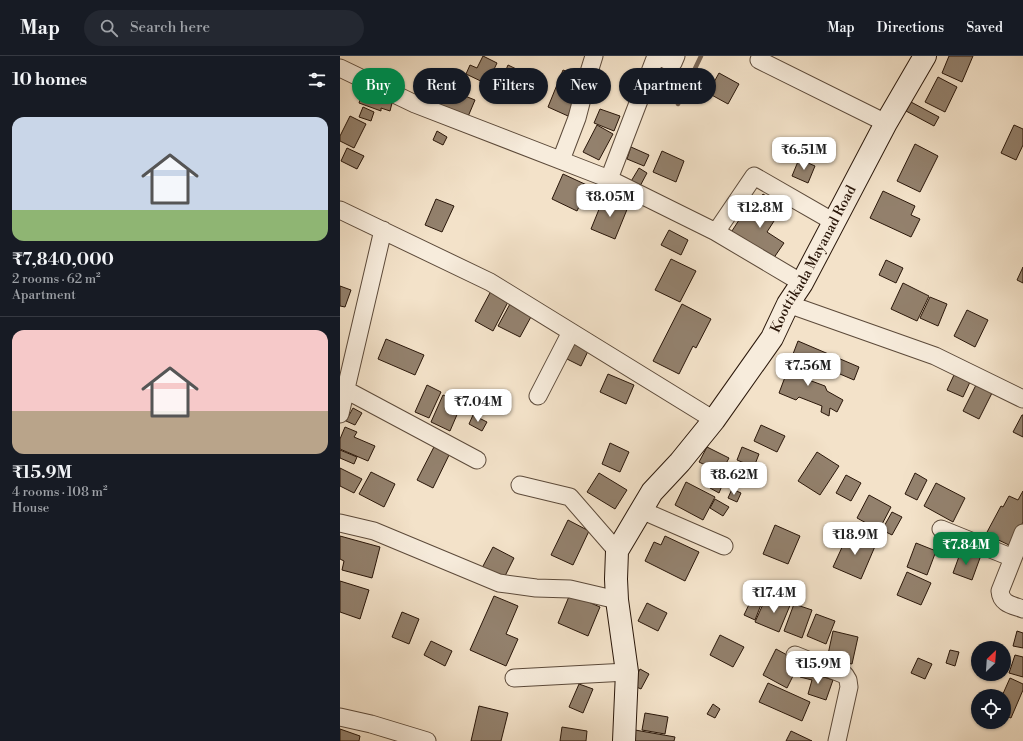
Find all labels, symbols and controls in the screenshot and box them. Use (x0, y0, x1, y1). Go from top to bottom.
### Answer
search box (84, 10, 364, 46)
text: Map (20, 16, 60, 40)
icon: search (98, 17, 120, 39)
text: Search here (130, 18, 210, 37)
text: Map (827, 19, 855, 37)
text: Directions (877, 19, 944, 37)
text: Saved (966, 19, 1003, 37)
chip: Buy (352, 68, 405, 104)
chip: Rent (413, 68, 471, 104)
chip: Filters (479, 68, 548, 104)
chip: New (556, 68, 611, 104)
chip: Apartment (619, 68, 716, 104)
text: 10 homes (12, 69, 87, 91)
icon: filters (306, 69, 328, 91)
pin: ₹6.51M (771, 137, 837, 171)
text: ₹6.51M (781, 142, 827, 158)
icon: home (134, 143, 206, 215)
street label: Koottikada Mayanad Road (767, 182, 861, 336)
pin: ₹8.05M (577, 184, 643, 218)
text: ₹8.05M (585, 189, 635, 205)
pin: ₹12.8M (727, 195, 793, 229)
text: ₹12.8M (737, 200, 783, 216)
text: ₹7,840,000 (12, 249, 114, 271)
text: 2 rooms · 62 m² (12, 271, 101, 287)
text: Apartment (12, 287, 76, 303)
pin: ₹7.56M (775, 353, 841, 387)
icon: home (134, 356, 206, 428)
text: ₹7.56M (785, 358, 831, 374)
pin: ₹7.04M (445, 389, 511, 423)
text: ₹7.04M (454, 394, 502, 410)
text: ₹15.9M (12, 462, 72, 484)
pin: ₹8.62M (701, 462, 767, 496)
text: ₹8.62M (710, 467, 758, 483)
text: 4 rooms · 108 m² (12, 484, 107, 500)
text: House (12, 500, 49, 516)
pin: ₹18.9M (822, 522, 888, 556)
text: ₹18.9M (832, 527, 878, 543)
pin: ₹7.84M (933, 532, 999, 566)
text: ₹7.84M (942, 537, 990, 553)
pin: ₹17.4M (741, 580, 807, 614)
text: ₹17.4M (752, 585, 796, 601)
north arrow (971, 641, 1011, 681)
map controls (971, 641, 1011, 729)
pin: ₹15.9M (785, 651, 851, 685)
text: ₹15.9M (795, 656, 841, 672)
button: locate (971, 689, 1011, 729)

